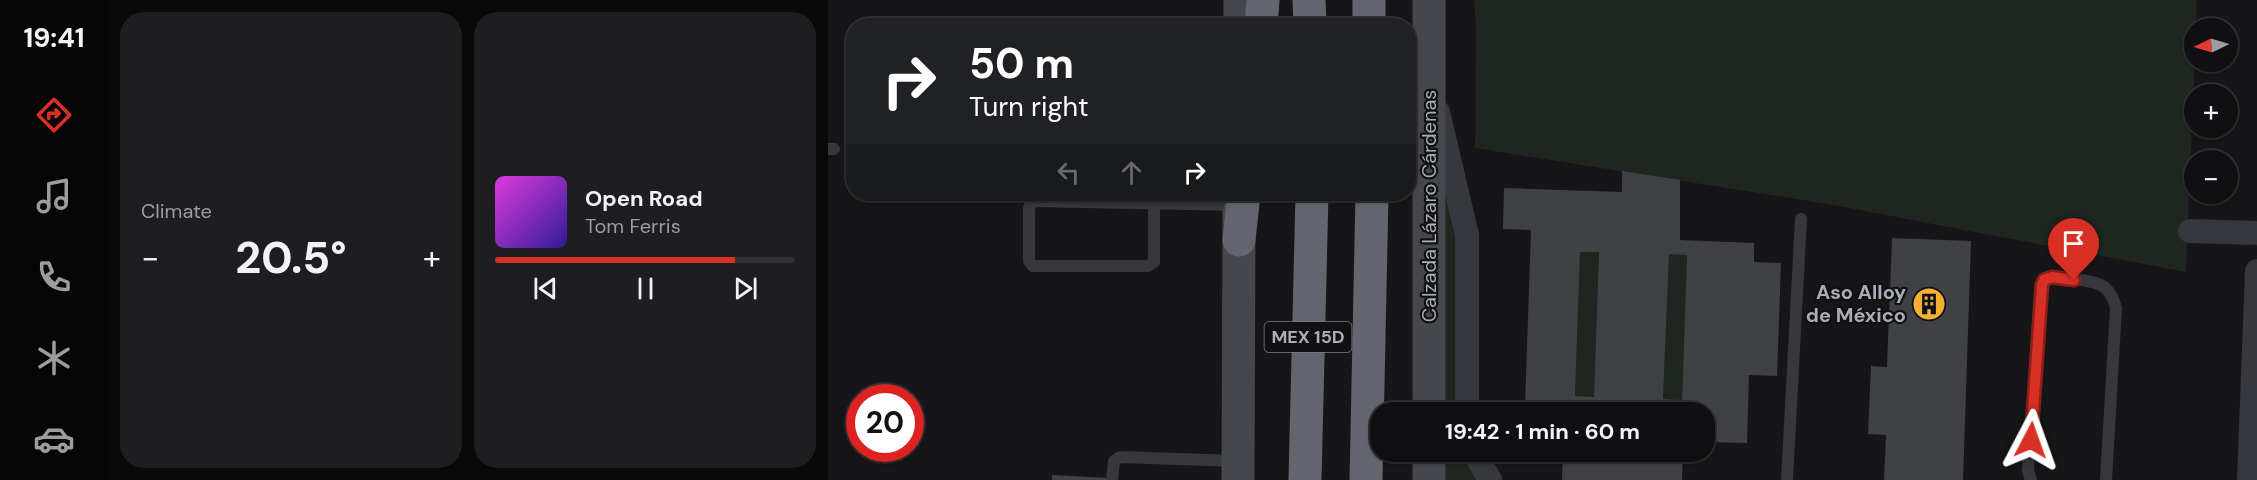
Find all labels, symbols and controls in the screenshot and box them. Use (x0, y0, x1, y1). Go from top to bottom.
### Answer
north arrow (2184, 18, 2238, 72)
map controls (2184, 18, 2238, 204)
text: 19:41 (23, 20, 85, 55)
text: 50 m (969, 36, 1074, 91)
icon: right (870, 42, 948, 120)
button: + (2184, 84, 2238, 138)
text: Turn right (969, 89, 1089, 124)
street label: Calzada Lázaro Cárdenas (1416, 90, 1442, 322)
icon: directions (33, 94, 75, 136)
button: − (2184, 150, 2238, 204)
icon: left (1052, 156, 1085, 189)
icon: ahead (1115, 156, 1148, 189)
icon: right (1178, 156, 1211, 189)
icon: music (33, 175, 75, 217)
text: Open Road (585, 184, 703, 213)
text: Climate (141, 198, 212, 224)
text: Tom Ferris (585, 213, 681, 239)
pin (2048, 218, 2099, 280)
icon: arrive (2057, 227, 2090, 260)
text: 20.5° (235, 228, 347, 287)
text: − (141, 236, 159, 279)
text: + (423, 236, 441, 279)
icon: phone (33, 256, 75, 298)
icon: previous (529, 272, 562, 305)
icon: pause (629, 272, 662, 305)
icon: next (729, 272, 762, 305)
place label: Aso Alloy de México (1806, 279, 1906, 328)
building icon: Aso Alloy de México (1911, 286, 1947, 322)
road number: MEX 15D (1264, 322, 1352, 352)
icon: climate (33, 337, 75, 379)
speed limit sign: 20 (846, 384, 924, 462)
position arrow (1999, 408, 2063, 472)
text: 19:42 · 1 min · 60 m (1445, 417, 1640, 446)
icon: car (33, 418, 75, 460)

